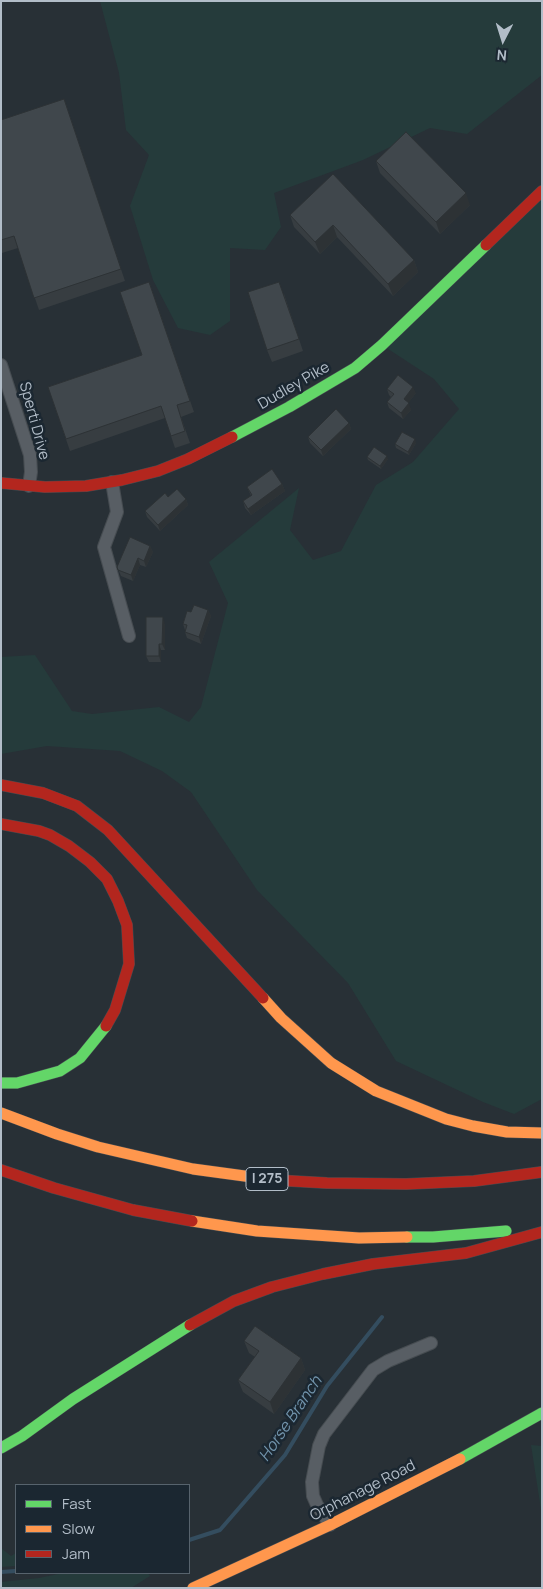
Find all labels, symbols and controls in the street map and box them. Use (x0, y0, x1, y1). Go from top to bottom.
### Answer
north arrow (478, 15, 528, 65)
text: N (496, 46, 507, 65)
street label: Dudley Pike (255, 358, 333, 414)
street label: Sperti Drive (15, 380, 53, 462)
road number: I 275 (246, 1168, 288, 1190)
water label: Horse Branch (255, 1373, 327, 1465)
street label: Orphanage Road (307, 1457, 419, 1525)
legend (15, 1484, 190, 1574)
text: Fast (62, 1493, 91, 1514)
text: Slow (62, 1518, 95, 1539)
text: Jam (62, 1543, 90, 1564)

